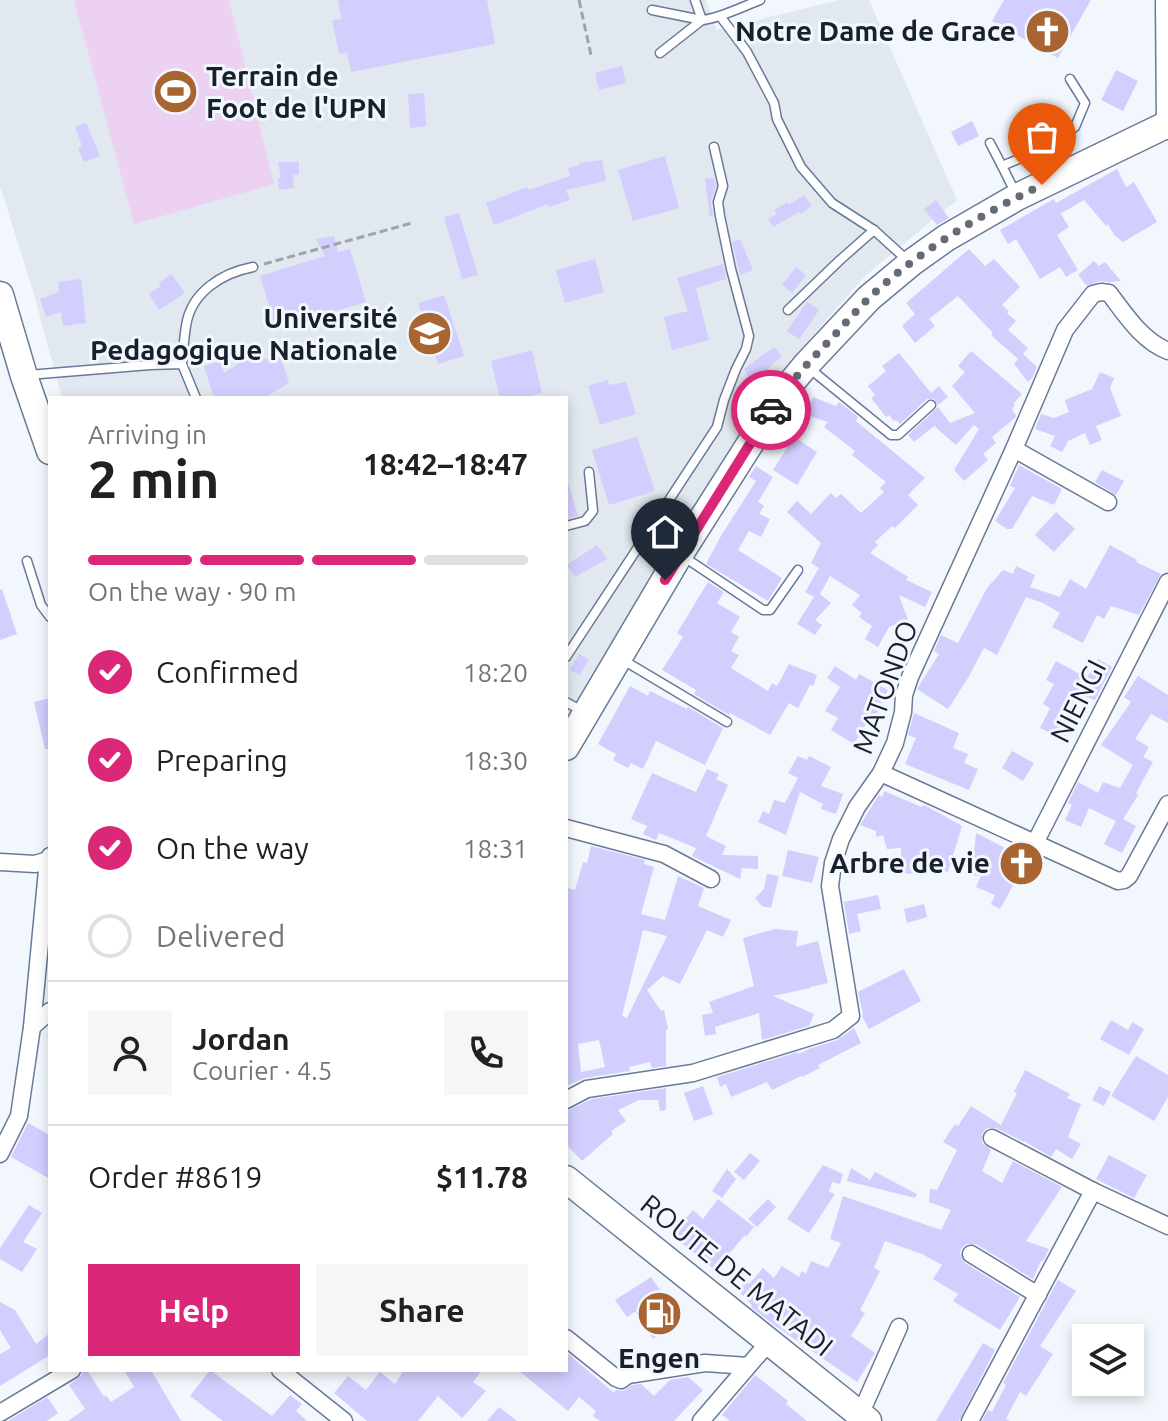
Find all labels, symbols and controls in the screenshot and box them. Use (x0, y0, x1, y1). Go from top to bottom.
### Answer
church icon: Notre Dame de Grace (1023, 7, 1071, 55)
place label: Notre Dame de Grace (735, 15, 1016, 46)
place label: Terrain de Foot de l'UPN (206, 60, 387, 123)
sports icon: Terrain de Foot de l'UPN (151, 68, 199, 116)
pin (1008, 103, 1076, 185)
icon: bag (1020, 115, 1064, 159)
place label: Université Pedagogique Nationale (90, 302, 398, 365)
school or university icon: Université Pedagogique Nationale (405, 310, 453, 358)
courier (731, 370, 811, 450)
icon: car (749, 388, 793, 432)
text: Arriving in (88, 420, 207, 449)
text: 18:42–18:47 (363, 447, 528, 481)
text: 2 min (88, 450, 219, 508)
pin (631, 498, 699, 580)
icon: home (643, 510, 687, 554)
text: On the way · 90 m (88, 577, 296, 606)
street label: MATONDO (846, 616, 923, 758)
icon: check (88, 650, 132, 694)
street label: NIENGI (1044, 654, 1111, 747)
text: Confirmed (156, 655, 299, 689)
text: 18:20 (463, 658, 528, 687)
icon: check (88, 738, 132, 782)
text: Preparing (156, 743, 288, 777)
text: 18:30 (463, 746, 528, 775)
icon: check (88, 826, 132, 870)
text: On the way (156, 831, 309, 865)
text: 18:31 (463, 834, 528, 863)
church icon: Arbre de vie (997, 839, 1045, 887)
place label: Arbre de vie (830, 847, 990, 878)
text: Delivered (156, 919, 285, 953)
button: person (88, 1011, 172, 1095)
button: phone (444, 1011, 528, 1095)
text: Jordan (192, 1022, 290, 1056)
text: Courier · 4.5 (192, 1056, 332, 1085)
text: Order #8619 (88, 1160, 262, 1194)
text: $11.78 (436, 1160, 528, 1194)
street label: ROUTE DE MATADI (635, 1188, 840, 1362)
button: Help (88, 1264, 300, 1356)
button: Share (316, 1264, 528, 1356)
fuel station icon: Engen (635, 1289, 683, 1337)
map controls (1072, 1324, 1144, 1396)
button: layers (1072, 1324, 1144, 1396)
place label: Engen (618, 1342, 700, 1373)

